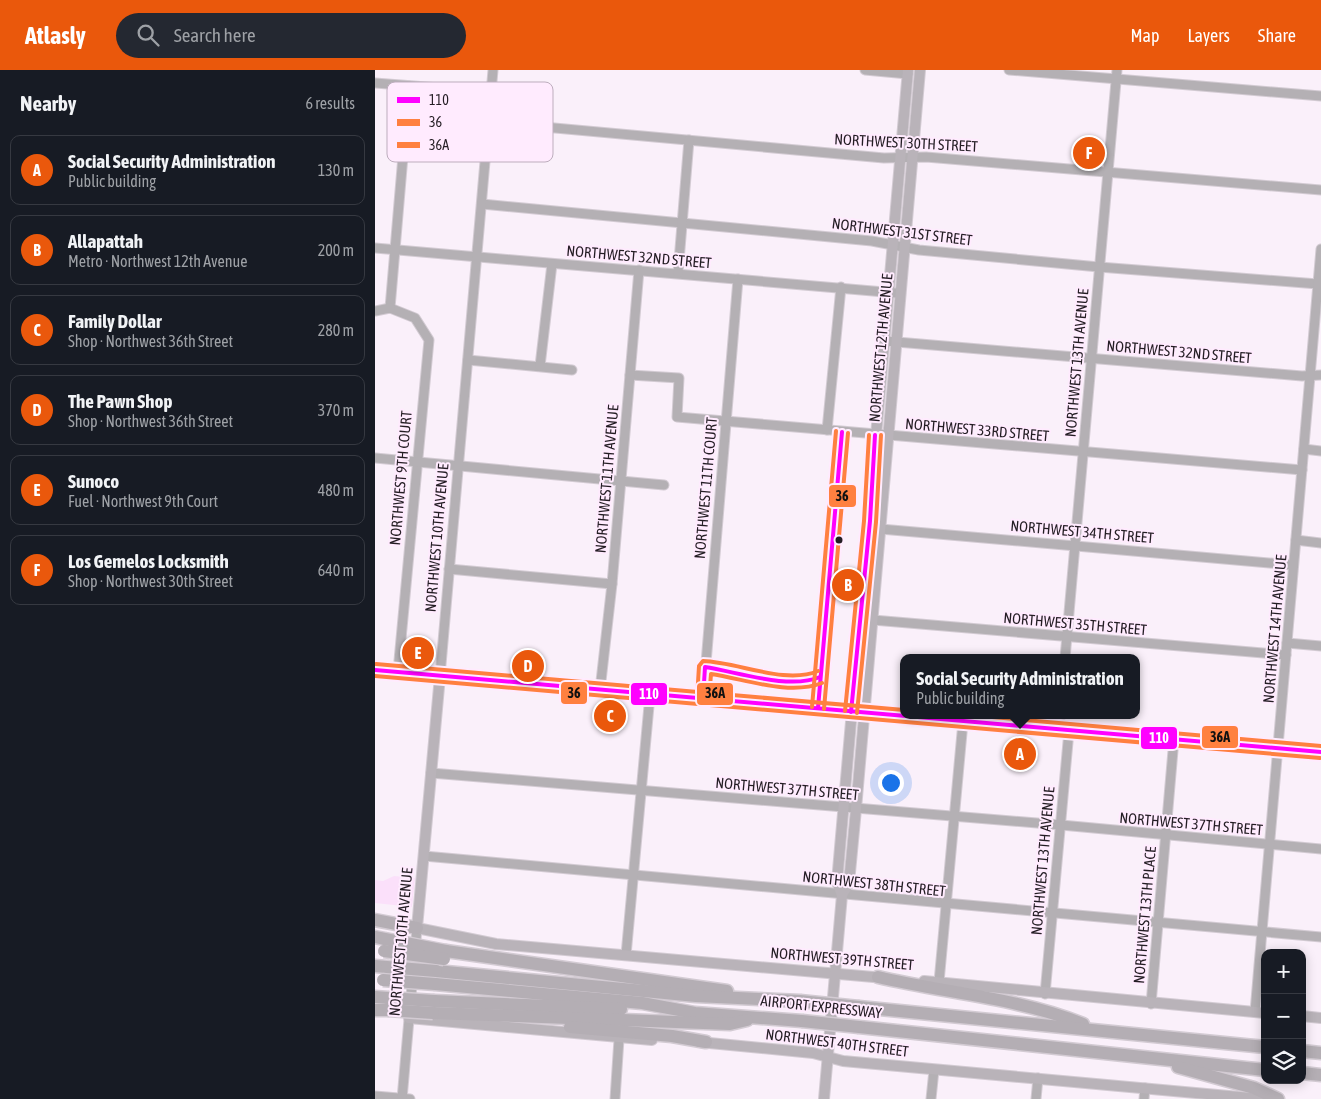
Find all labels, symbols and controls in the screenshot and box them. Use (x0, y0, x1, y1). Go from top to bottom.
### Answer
search box (116, 13, 466, 58)
icon: search (134, 21, 162, 49)
text: Atlasly (25, 22, 86, 49)
text: Search here (174, 24, 256, 46)
text: Map (1130, 25, 1159, 46)
text: Layers (1187, 25, 1230, 46)
text: Share (1258, 25, 1296, 46)
legend (387, 82, 553, 162)
text: Nearby (20, 91, 76, 115)
text: 110 (429, 92, 449, 108)
text: 6 results (305, 94, 355, 112)
text: 36 (429, 114, 443, 130)
street label: NORTHWEST 30TH STREET (834, 130, 979, 155)
pin: F (1073, 134, 1105, 172)
text: 36A (429, 137, 449, 153)
text: Social Security Administration (68, 150, 276, 172)
text: A (33, 161, 41, 179)
text: 130 m (318, 161, 354, 179)
text: Public building (68, 172, 156, 190)
street label: NORTHWEST 31ST STREET (831, 214, 974, 249)
text: Allapattah (68, 230, 143, 252)
text: B (33, 241, 41, 259)
text: 200 m (318, 241, 354, 259)
street label: NORTHWEST 32ND STREET (566, 242, 713, 271)
text: Metro · Northwest 12th Avenue (68, 252, 248, 270)
street label: NORTHWEST 12TH AVENUE (866, 272, 896, 423)
street label: NORTHWEST 13TH AVENUE (1062, 287, 1092, 438)
text: Family Dollar (68, 310, 162, 332)
text: C (33, 321, 41, 339)
text: 280 m (318, 321, 354, 339)
text: Shop · Northwest 36th Street (68, 332, 233, 350)
street label: NORTHWEST 32ND STREET (1106, 337, 1253, 366)
text: The Pawn Shop (68, 390, 172, 412)
text: D (33, 401, 41, 419)
text: 370 m (318, 401, 354, 419)
street label: NORTHWEST 11TH AVENUE (592, 403, 622, 554)
street label: NORTHWEST 9TH COURT (386, 409, 415, 546)
text: Shop · Northwest 36th Street (68, 412, 233, 430)
street label: NORTHWEST 33RD STREET (904, 415, 1050, 444)
street label: NORTHWEST 11TH COURT (691, 416, 720, 560)
street label: NORTHWEST 10TH AVENUE (422, 462, 452, 613)
text: Sunoco (68, 470, 119, 492)
text: E (34, 481, 40, 499)
text: 480 m (318, 481, 354, 499)
line badge: 36 (828, 484, 857, 508)
text: 36 (835, 488, 849, 504)
text: Fuel · Northwest 9th Court (68, 492, 218, 510)
street label: NORTHWEST 34TH STREET (1010, 517, 1155, 546)
unlabelled marker (834, 535, 844, 545)
text: Los Gemelos Locksmith (68, 550, 229, 572)
street label: NORTHWEST 14TH AVENUE (1260, 553, 1290, 704)
text: F (34, 561, 40, 579)
text: 640 m (318, 561, 354, 579)
pin: B (832, 566, 864, 604)
text: Shop · Northwest 30th Street (68, 572, 233, 590)
street label: NORTHWEST 35TH STREET (1003, 609, 1148, 638)
pin: E (402, 634, 434, 672)
pin: D (512, 647, 544, 685)
popup (900, 654, 1140, 719)
text: Social Security Administration (916, 667, 1124, 689)
line badge: 36 (560, 681, 588, 705)
line badge: 110 (630, 682, 668, 706)
line badge: 36A (696, 682, 734, 706)
text: 36 (567, 685, 581, 701)
text: 36A (705, 685, 725, 701)
text: 110 (639, 686, 659, 702)
text: Public building (916, 689, 1004, 707)
pin: C (594, 697, 626, 735)
line badge: 36A (1201, 725, 1239, 749)
line badge: 110 (1140, 726, 1178, 750)
text: 36A (1210, 729, 1230, 745)
text: 110 (1149, 730, 1169, 746)
pin: A (1004, 735, 1036, 773)
your location (878, 770, 904, 796)
street label: NORTHWEST 37TH STREET (715, 774, 860, 803)
street label: NORTHWEST 13TH AVENUE (1028, 785, 1058, 936)
street label: NORTHWEST 37TH STREET (1119, 809, 1264, 838)
street label: NORTHWEST 13TH PLACE (1130, 845, 1159, 984)
street label: NORTHWEST 10TH AVENUE (386, 866, 416, 1017)
street label: NORTHWEST 38TH STREET (802, 868, 947, 900)
street label: NORTHWEST 39TH STREET (770, 944, 915, 973)
map controls (1261, 949, 1306, 1084)
button: + (1261, 949, 1306, 994)
street label: AIRPORT EXPRESSWAY (760, 992, 883, 1021)
button: − (1261, 994, 1306, 1039)
street label: NORTHWEST 40TH STREET (765, 1025, 910, 1060)
button: layers (1261, 1039, 1306, 1084)

